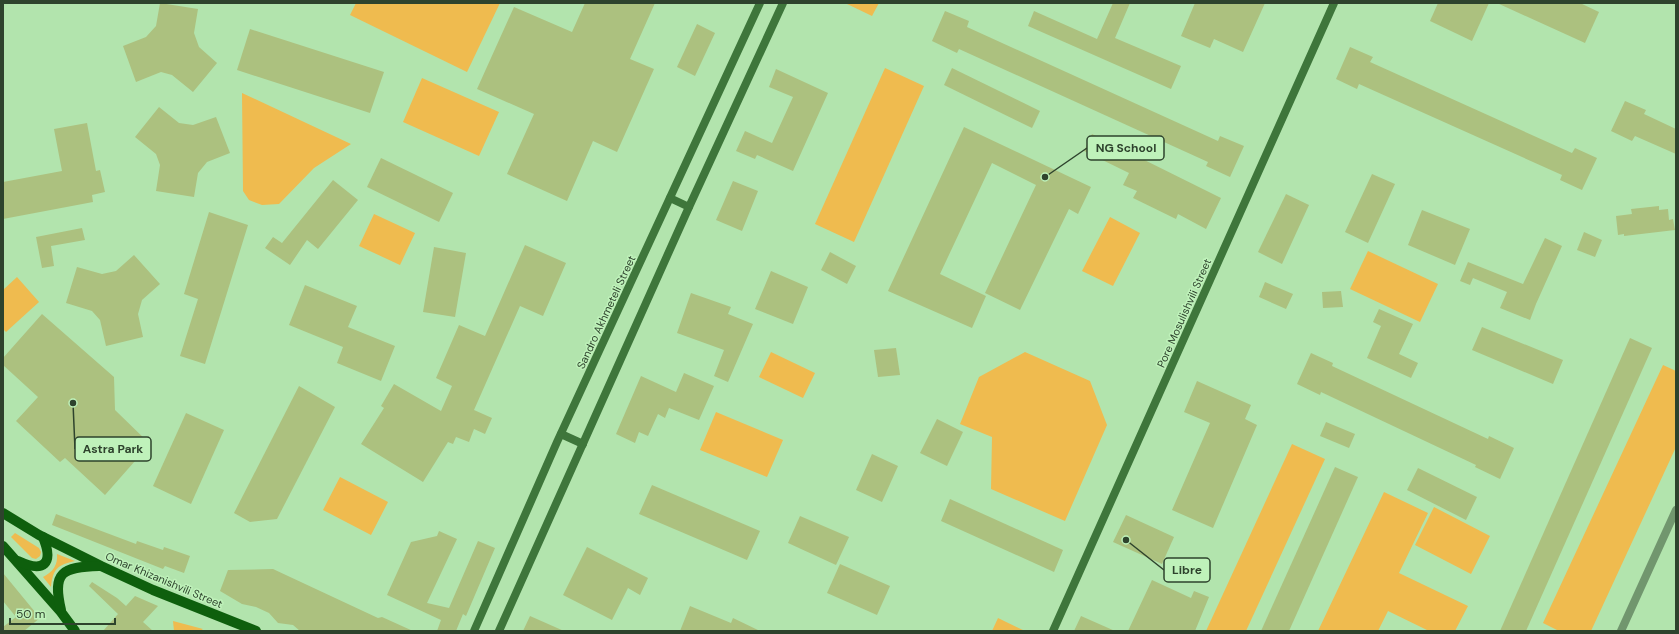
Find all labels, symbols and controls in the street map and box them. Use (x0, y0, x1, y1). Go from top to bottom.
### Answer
callout: NG School (1087, 136, 1164, 160)
text: NG School (1096, 140, 1156, 156)
street label: Sandro Akhmeteli Street (574, 253, 638, 371)
street label: Pore Mosulishvili Street (1154, 256, 1214, 370)
callout: Astra Park (75, 437, 151, 461)
text: Astra Park (83, 441, 143, 457)
street label: Omar Khizanishvili Street (103, 549, 225, 611)
callout: Libre (1164, 558, 1210, 582)
text: Libre (1172, 562, 1202, 578)
scale bar (10, 600, 115, 626)
text: 50 m (16, 606, 45, 622)

